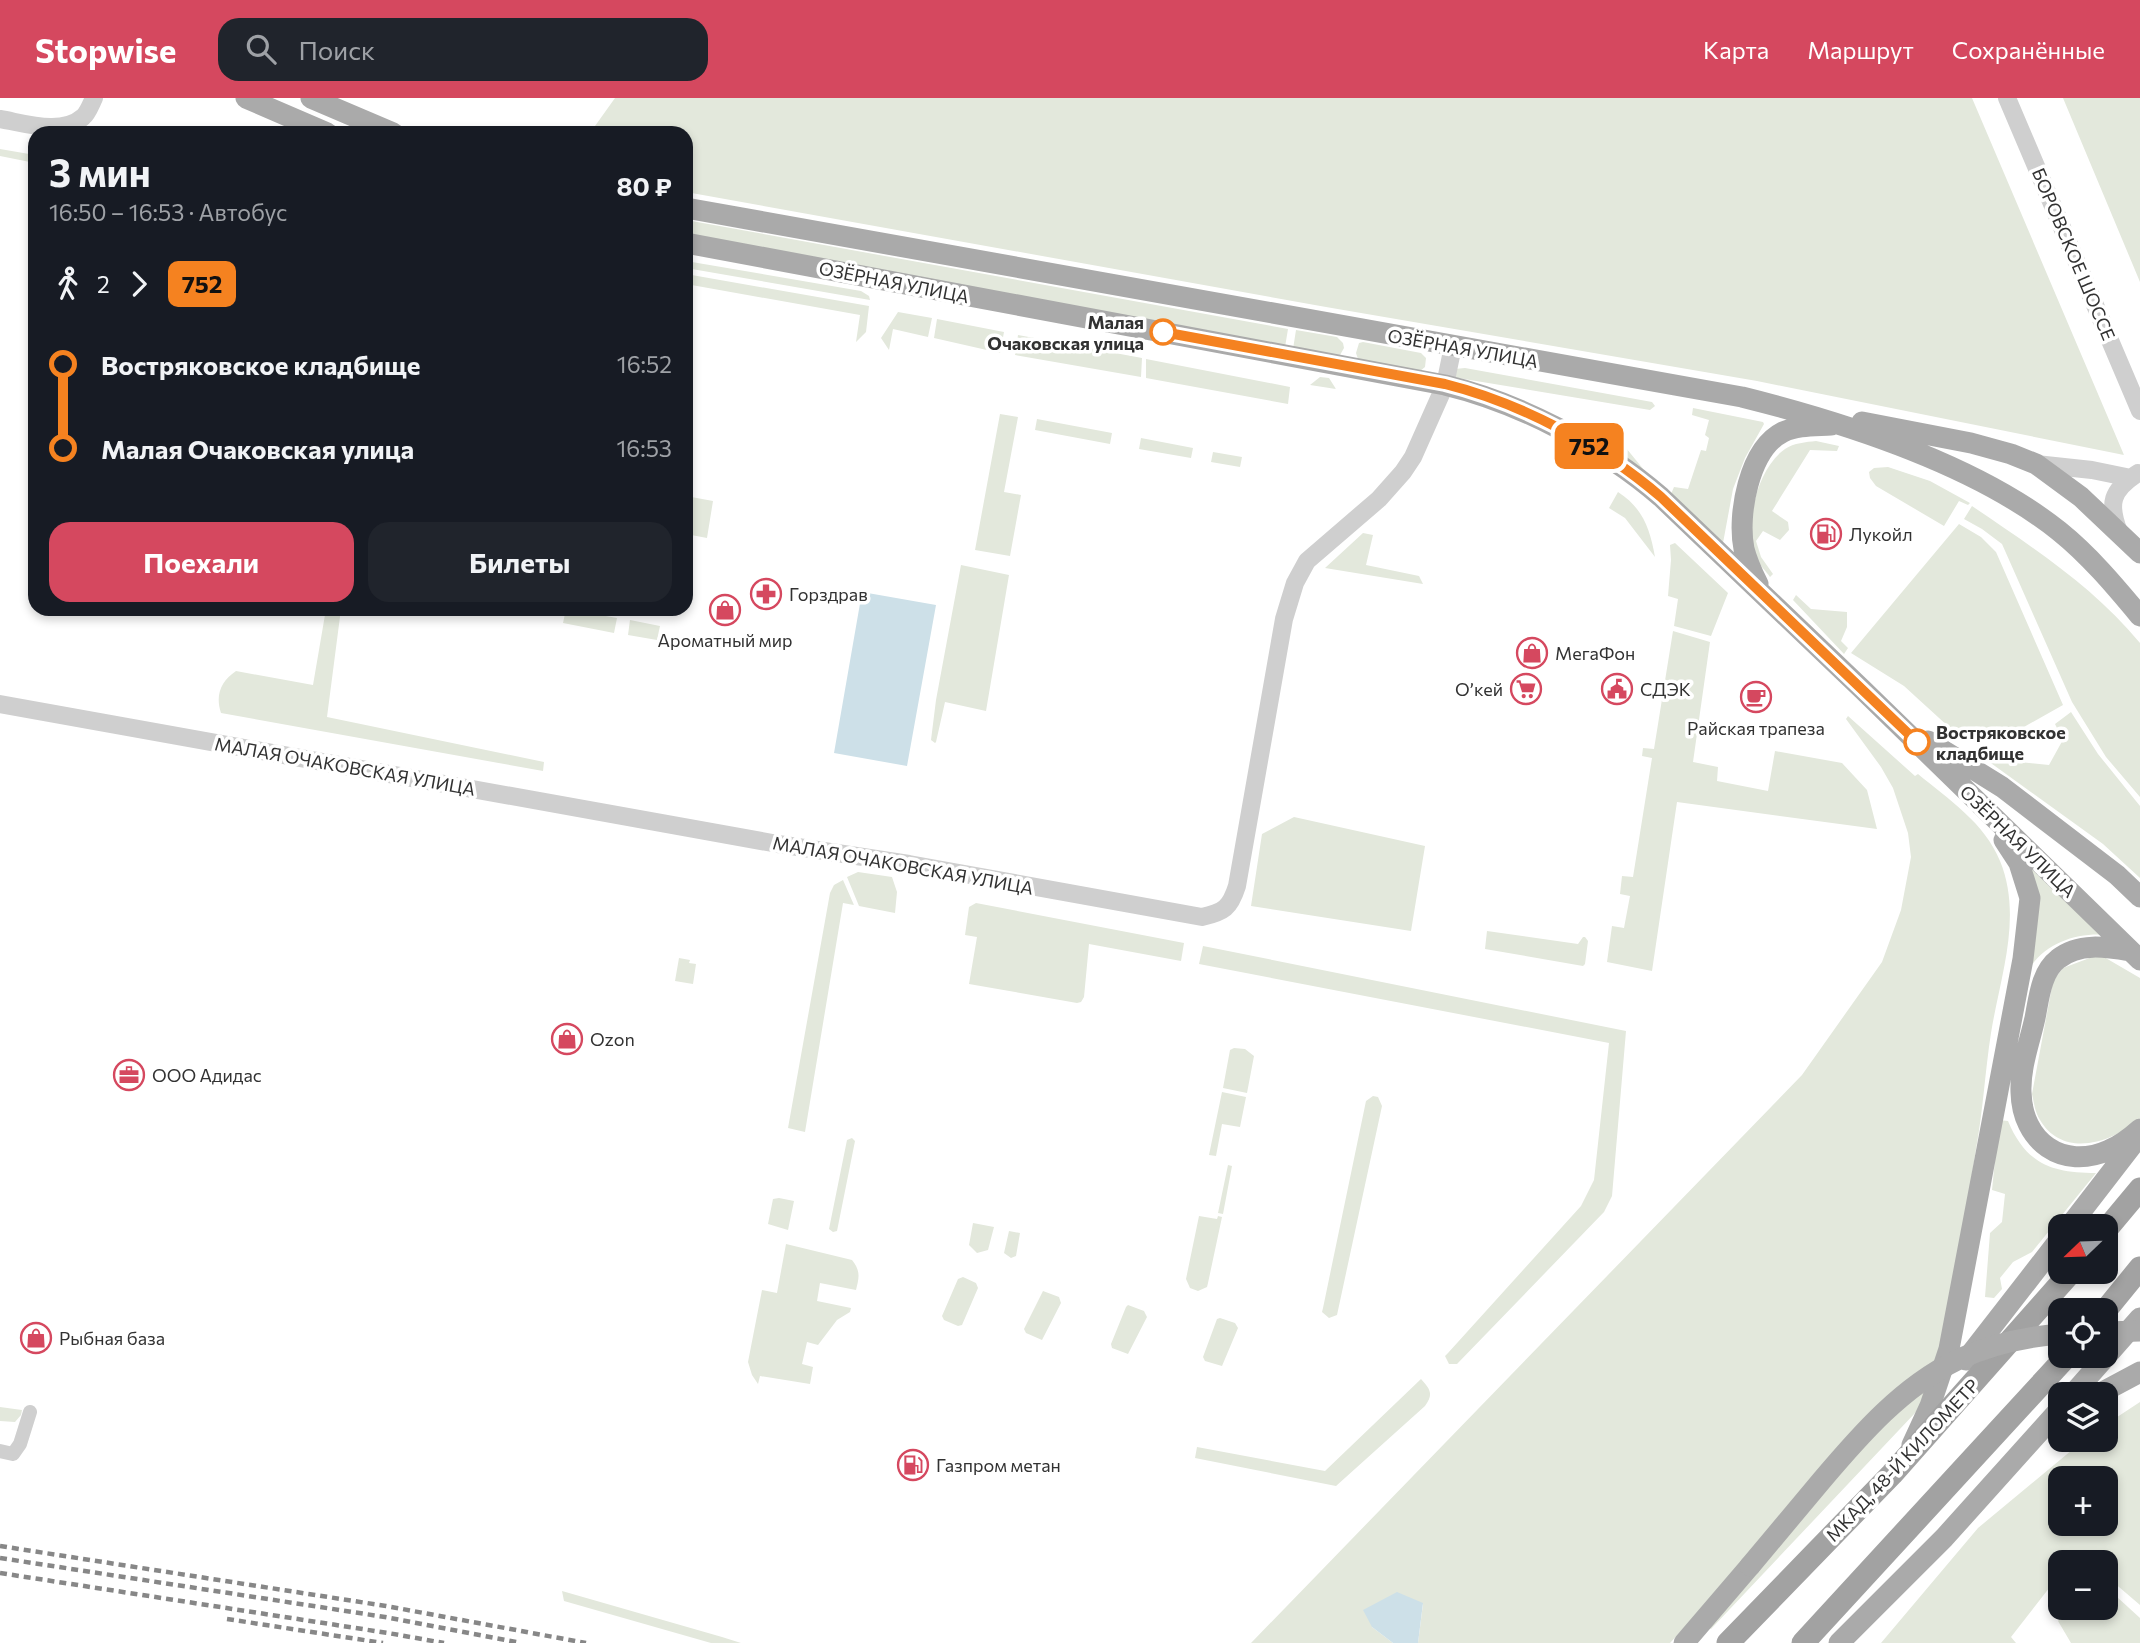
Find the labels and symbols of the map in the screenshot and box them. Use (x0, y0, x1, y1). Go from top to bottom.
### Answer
street label: БОРОВСКОЕ ШОССЕ (2028, 165, 2120, 343)
street label: ОЗЁРНАЯ УЛИЦА (817, 257, 971, 307)
place label: Малая Очаковская улица (987, 311, 1144, 354)
marker: Малая Очаковская улица (1150, 319, 1176, 345)
street label: ОЗЁРНАЯ УЛИЦА (1386, 324, 1540, 372)
line badge: 752 (1549, 423, 1629, 469)
fuel station icon: Лукойл (1809, 517, 1843, 551)
place label: Лукойл (1849, 523, 1913, 545)
pharmacy icon: Горздрав (749, 577, 783, 611)
place label: Горздрав (789, 583, 868, 605)
shop icon: Ароматный мир (708, 593, 742, 627)
place label: Ароматный мир (658, 629, 793, 651)
shop icon: МегаФон (1515, 636, 1549, 670)
place label: МегаФон (1555, 642, 1635, 664)
supermarket icon: О’кей (1509, 672, 1543, 706)
public building icon: СДЭК (1600, 672, 1634, 706)
place label: О’кей (1455, 678, 1503, 700)
place label: СДЭК (1640, 678, 1691, 700)
cafe icon: Райская трапеза (1739, 680, 1773, 714)
place label: Райская трапеза (1687, 717, 1825, 739)
place label: Востряковское кладбище (1936, 721, 2066, 764)
marker: Востряковское кладбище (1904, 729, 1930, 755)
street label: МАЛАЯ ОЧАКОВСКАЯ УЛИЦА (213, 732, 477, 800)
street label: ОЗЁРНАЯ УЛИЦА (1956, 780, 2080, 902)
street label: МАЛАЯ ОЧАКОВСКАЯ УЛИЦА (771, 831, 1035, 899)
shop icon: Ozon (550, 1022, 584, 1056)
place label: Ozon (590, 1028, 635, 1050)
office icon: ООО Адидас (112, 1058, 146, 1092)
place label: ООО Адидас (152, 1064, 262, 1086)
north arrow (2048, 1214, 2118, 1284)
shop icon: Рыбная база (19, 1321, 53, 1355)
place label: Рыбная база (59, 1327, 165, 1349)
street label: МКАД, 48-Й КИЛОМЕТР (1821, 1374, 1983, 1546)
fuel station icon: Газпром метан (896, 1448, 930, 1482)
place label: Газпром метан (936, 1454, 1061, 1476)

